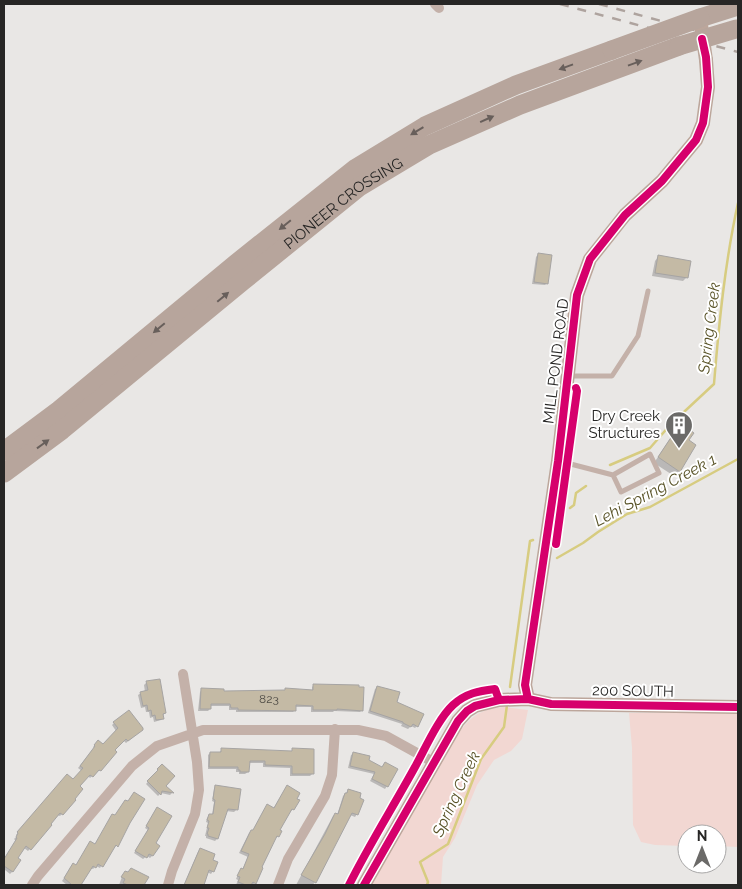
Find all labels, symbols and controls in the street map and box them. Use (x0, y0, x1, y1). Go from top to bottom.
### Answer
one-way arrow (627, 59, 642, 66)
one-way arrow (558, 63, 573, 71)
one-way arrow (480, 115, 494, 123)
one-way arrow (410, 126, 423, 135)
street label: PIONEER CROSSING (281, 154, 406, 253)
one-way arrow (279, 219, 292, 230)
water label: Spring Creek (694, 281, 724, 376)
one-way arrow (216, 292, 229, 303)
street label: MILL POND ROAD (539, 297, 573, 425)
one-way arrow (153, 322, 166, 333)
place label: Dry Creek Structures (589, 407, 660, 442)
building icon: Dry Creek Structures (664, 410, 694, 449)
one-way arrow (36, 439, 50, 449)
water label: Lehi Spring Creek 1 (591, 450, 719, 530)
street label: 200 SOUTH (592, 681, 674, 701)
house number: 823 (259, 692, 279, 706)
water label: Spring Creek (428, 748, 484, 840)
north arrow (677, 824, 727, 874)
text: N (697, 828, 707, 844)

